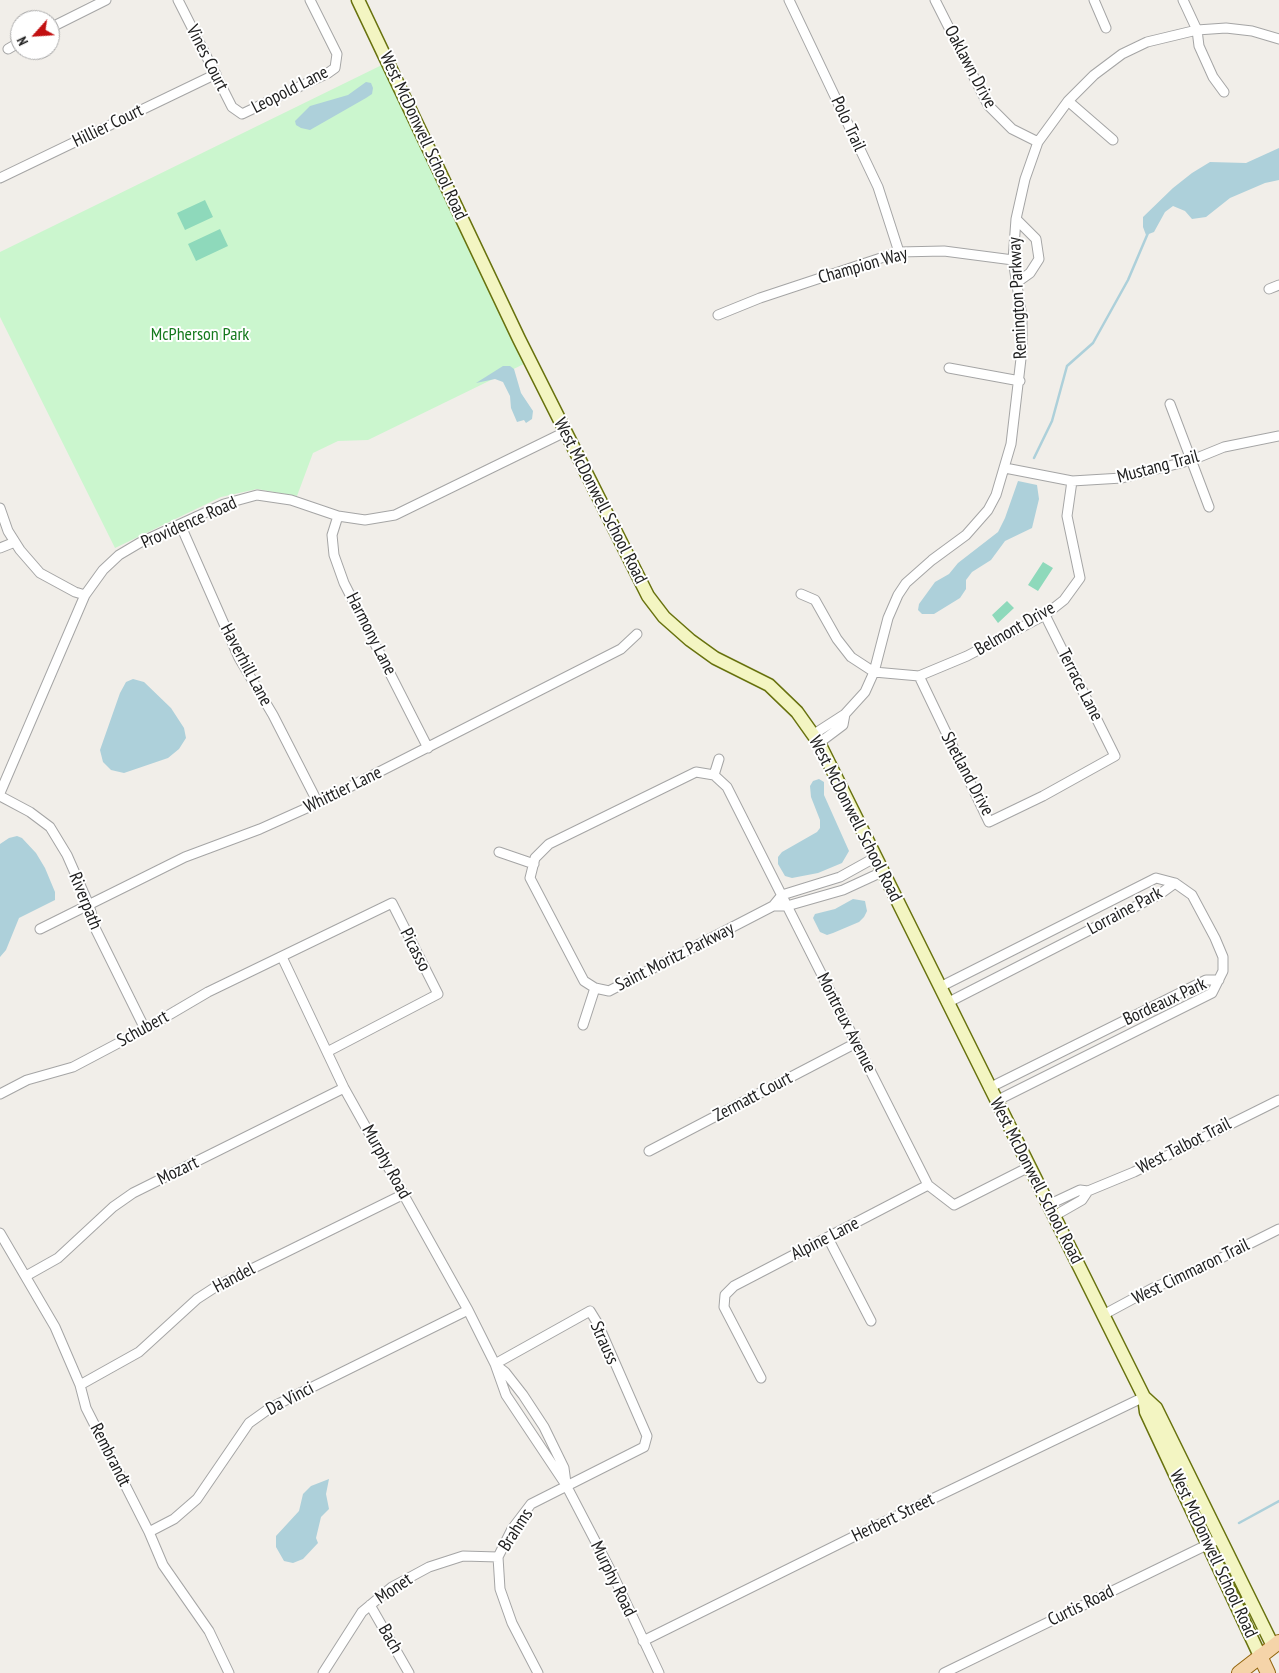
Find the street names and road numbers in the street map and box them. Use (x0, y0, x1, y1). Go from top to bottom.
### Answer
street label: Vines Court (181, 21, 233, 95)
street label: Oaklawn Drive (939, 22, 1001, 112)
street label: West McDonwell School Road (375, 48, 471, 224)
street label: Leopold Lane (248, 62, 332, 118)
street label: Polo Trail (826, 93, 870, 155)
street label: Hillier Court (69, 100, 147, 152)
street label: Remington Parkway (1004, 236, 1032, 360)
street label: Champion Way (816, 243, 910, 289)
street label: West McDonwell School Road (549, 415, 651, 587)
street label: Mustang Trail (1115, 446, 1201, 488)
street label: Providence Road (138, 492, 240, 554)
street label: Harmony Lane (341, 589, 401, 679)
street label: Belmont Drive (971, 597, 1059, 661)
street label: Haverhill Lane (215, 620, 277, 710)
street label: Terrace Lane (1053, 645, 1107, 725)
street label: Shetland Drive (936, 728, 998, 820)
street label: West McDonwell School Road (804, 733, 906, 905)
street label: Whittier Lane (301, 762, 385, 818)
street label: Riverpath (64, 869, 106, 933)
street label: Lorraine Park (1084, 882, 1166, 940)
street label: Saint Moritz Parkway (612, 918, 738, 996)
street label: Picasso (395, 925, 435, 975)
street label: Montreux Avenue (812, 970, 880, 1076)
street label: Bordeaux Park (1120, 973, 1210, 1031)
street label: Schubert (114, 1006, 172, 1052)
street label: Zermatt Court (710, 1067, 796, 1127)
street label: West McDonwell School Road (985, 1095, 1087, 1267)
street label: West Talbot Trail (1133, 1113, 1235, 1179)
street label: Murphy Road (357, 1121, 415, 1203)
street label: Mozart (154, 1152, 202, 1190)
street label: Alpine Lane (787, 1213, 863, 1265)
street label: West Cimmaron Trail (1129, 1234, 1253, 1310)
street label: Handel (209, 1258, 259, 1298)
street label: Strauss (585, 1318, 623, 1368)
street label: Da Vinci (262, 1378, 318, 1420)
street label: Rembrandt (85, 1420, 135, 1490)
street label: West McDonwell School Road (1165, 1466, 1261, 1642)
street label: Herbert Street (848, 1489, 938, 1547)
street label: Brahms (494, 1505, 538, 1555)
street label: Murphy Road (585, 1538, 641, 1620)
street label: Monet (372, 1569, 416, 1609)
street label: Curtis Road (1045, 1581, 1117, 1631)
street label: Bach (373, 1621, 407, 1657)

